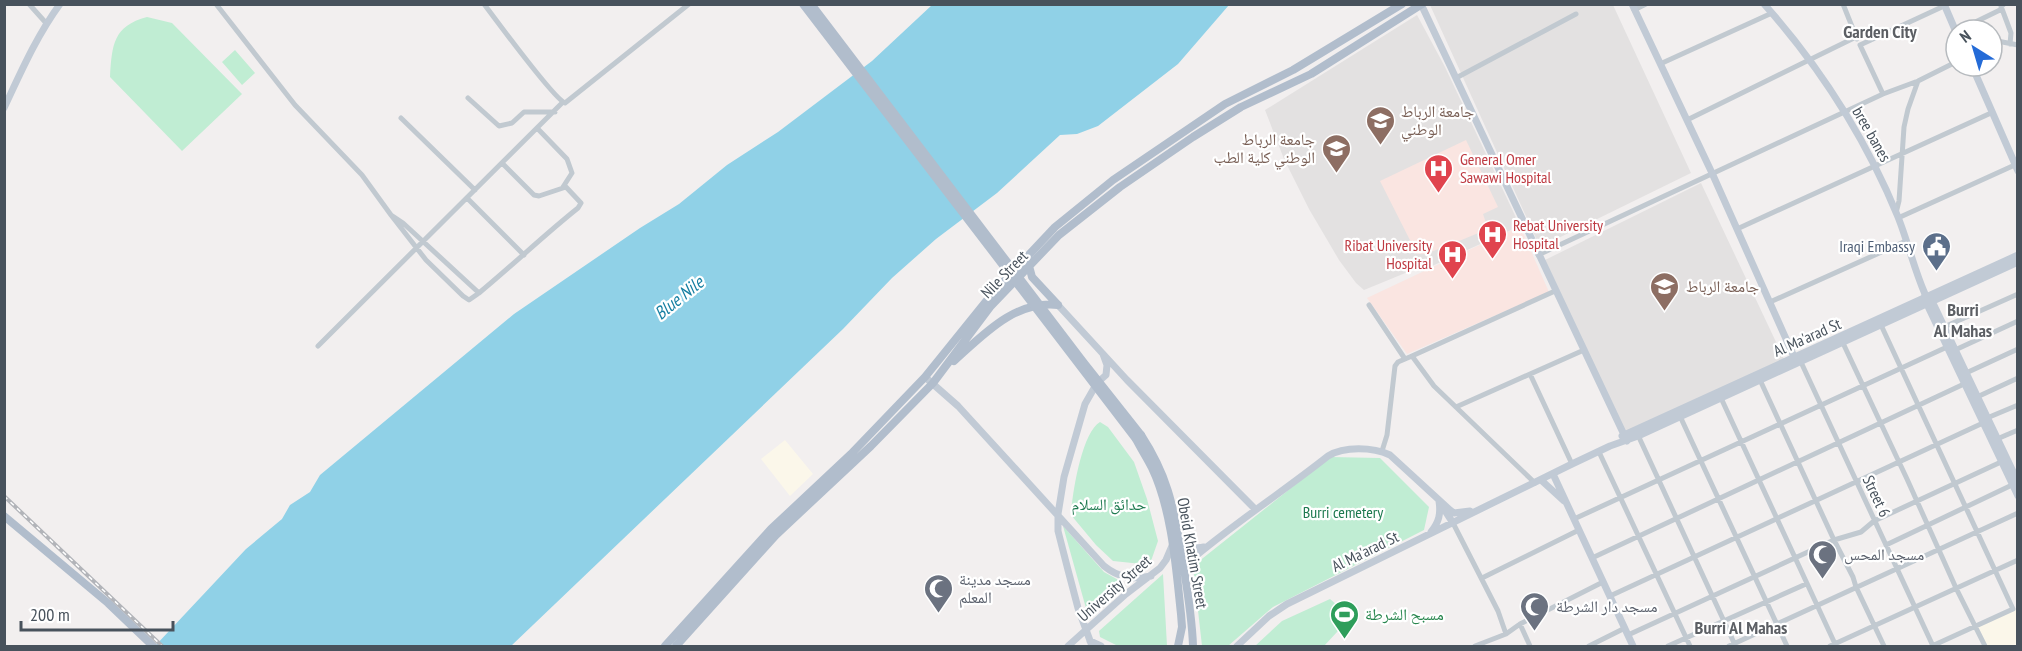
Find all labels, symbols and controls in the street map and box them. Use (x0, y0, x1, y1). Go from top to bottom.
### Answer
north arrow (1944, 18, 2004, 78)
district label: Garden City (1843, 20, 1917, 43)
text: N (1956, 25, 1974, 47)
place label: جامعة الرباط الوطني (1401, 101, 1474, 142)
street label: bree banes (1848, 103, 1896, 165)
school or university icon: جامعة الرباط الوطني (1364, 104, 1396, 146)
place label: جامعة الرباط الوطني كلية الطب (1213, 129, 1315, 170)
school or university icon: جامعة الرباط الوطني كلية الطب (1320, 132, 1352, 174)
place label: General Omer Sawawi Hospital (1460, 149, 1552, 187)
hospital icon: General Omer Sawawi Hospital (1423, 152, 1455, 194)
place label: Rebat University Hospital (1513, 215, 1603, 253)
hospital icon: Rebat University Hospital (1476, 218, 1508, 260)
public building icon: Iraqi Embassy (1920, 230, 1952, 272)
place label: Ribat University Hospital (1344, 235, 1432, 273)
place label: Iraqi Embassy (1839, 236, 1915, 256)
hospital icon: Ribat University Hospital (1437, 238, 1469, 280)
street label: Nile Street (976, 245, 1032, 302)
water label: Blue Nile (649, 270, 709, 324)
school or university icon: جامعة الرباط (1649, 270, 1681, 312)
place label: جامعة الرباط (1686, 276, 1759, 296)
district label: Burri Al Mahas (1933, 298, 1992, 342)
street label: Al Ma'arad St (1770, 313, 1844, 361)
street label: Street 6 (1859, 472, 1895, 520)
park label: حدائق السلام (1071, 494, 1147, 515)
street label: Obeid Khatim Street (1173, 496, 1213, 611)
park label: Burri cemetery (1303, 502, 1383, 522)
street label: Al Ma'arad St (1328, 526, 1402, 576)
mosque icon: مسجد المحس (1807, 538, 1839, 580)
place label: مسجد المحس (1844, 544, 1924, 565)
street label: University Street (1073, 550, 1155, 625)
place label: مسجد مدينة المعلم (959, 569, 1031, 608)
mosque icon: مسجد مدينة المعلم (922, 572, 954, 614)
mosque icon: مسجد دار الشرطة (1519, 590, 1551, 632)
scale bar (21, 594, 172, 632)
place label: مسجد دار الشرطة (1556, 596, 1658, 616)
sports icon: مسبح الشرطة (1328, 598, 1360, 640)
text: 200 m (30, 603, 70, 626)
place label: مسبح الشرطة (1365, 604, 1444, 625)
district label: Burri Al Mahas (1695, 616, 1787, 639)

